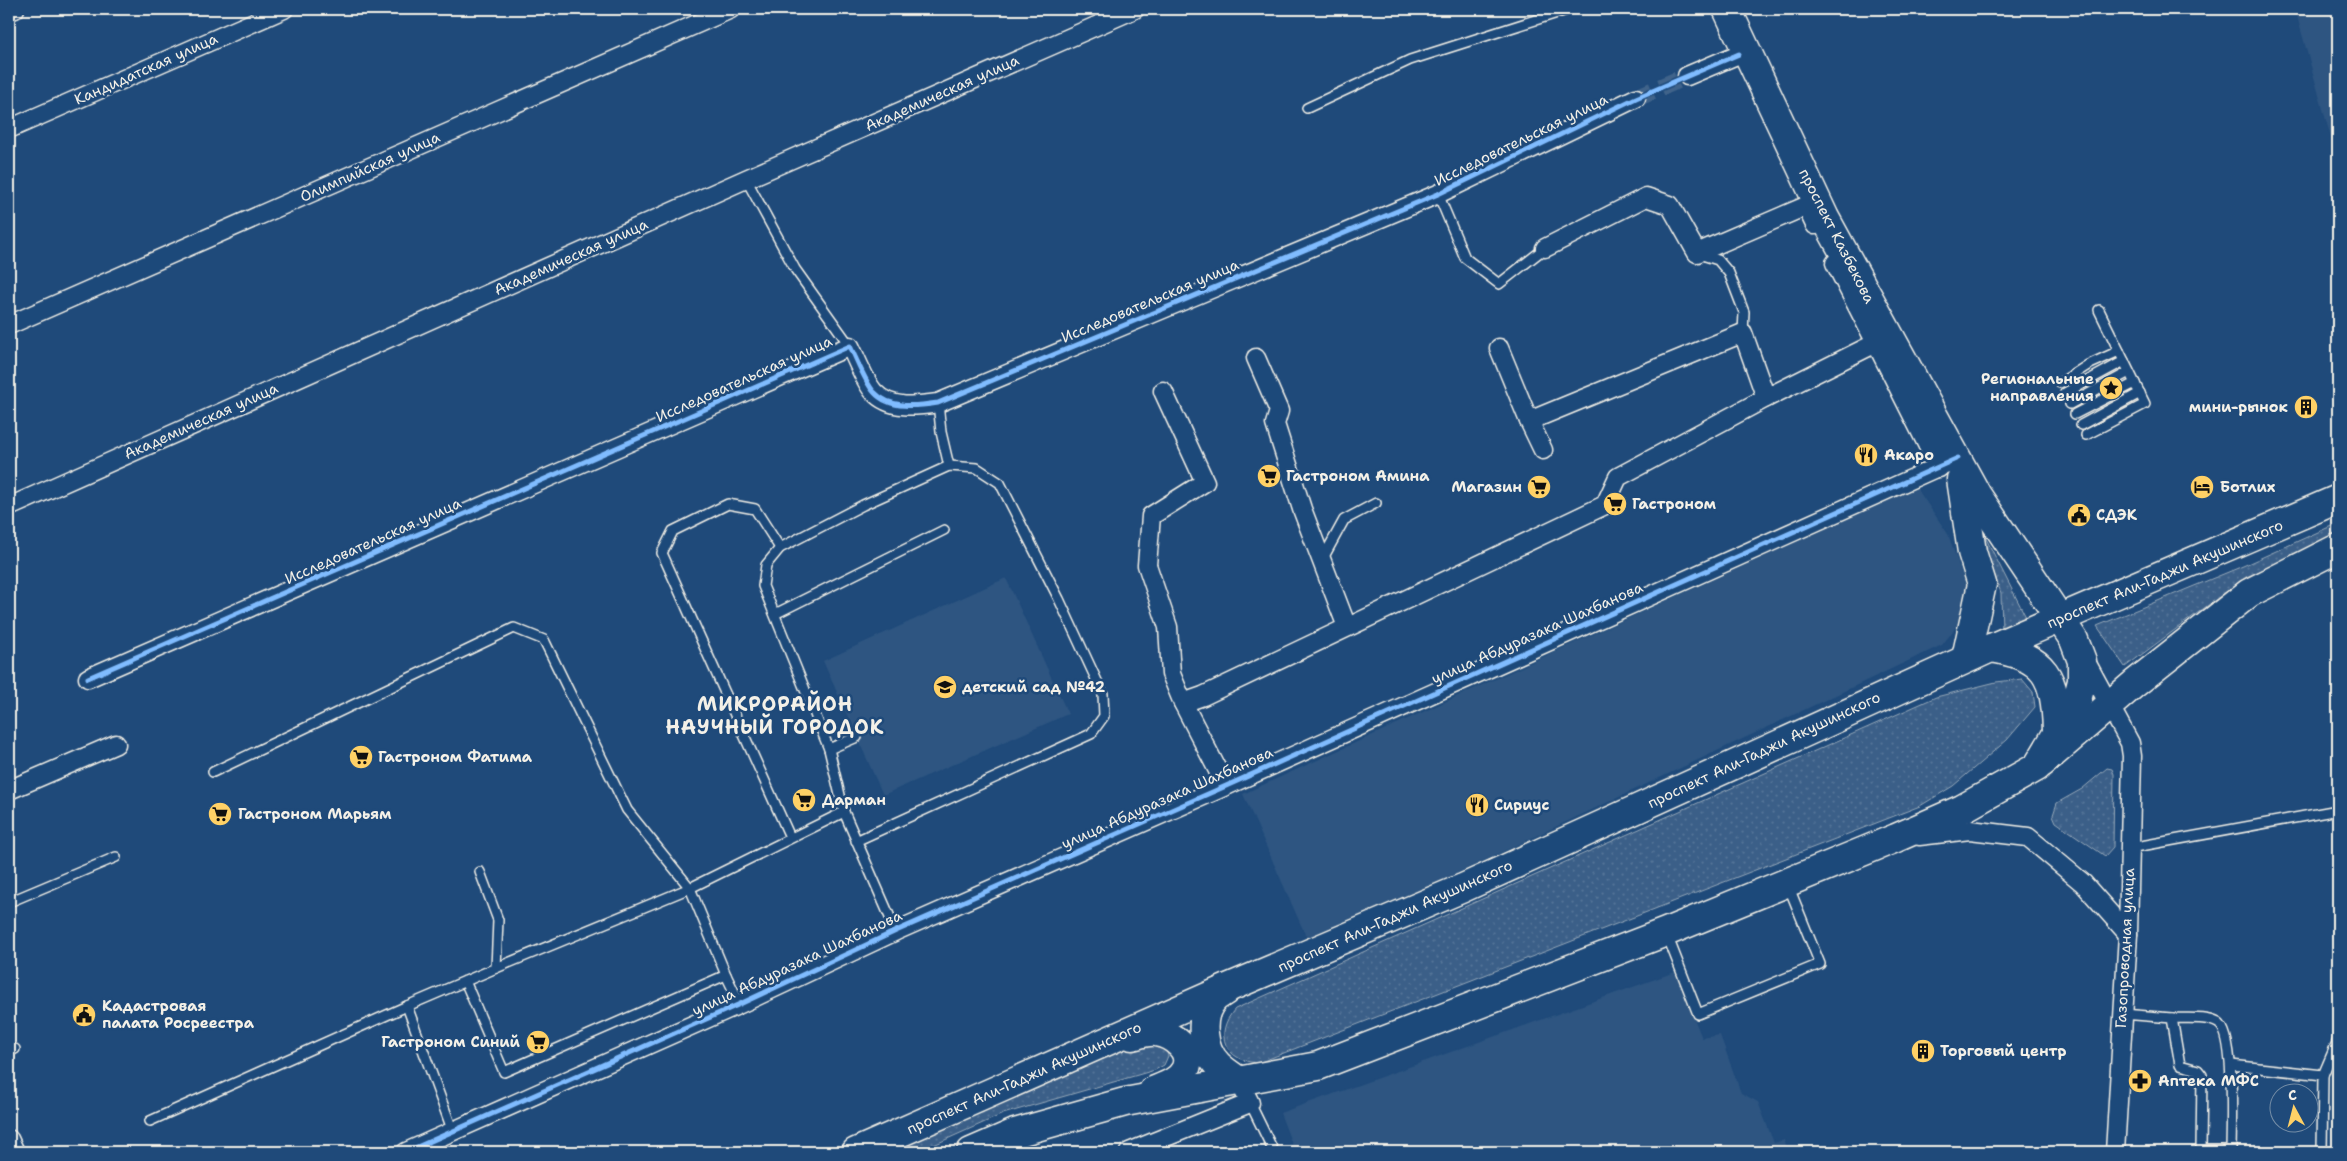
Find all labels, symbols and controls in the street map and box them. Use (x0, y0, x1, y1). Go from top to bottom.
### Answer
street label: Кандидатская улица (71, 28, 221, 110)
street label: Академическая улица (862, 50, 1023, 136)
street label: Исследовательская улица (1431, 89, 1612, 191)
street label: Олимпийская улица (297, 127, 444, 207)
street label: проспект Казбекова (1794, 165, 1880, 307)
street label: Академическая улица (491, 214, 652, 300)
street label: Исследовательская улица (1058, 254, 1242, 347)
street label: Исследовательская улица (653, 331, 836, 427)
place label: Региональные направления (1981, 369, 2094, 406)
place icon: Региональные направления (2098, 375, 2124, 401)
street label: Академическая улица (121, 378, 282, 464)
building icon: мини-рынок (2293, 394, 2319, 420)
place label: мини-рынок (2189, 397, 2289, 417)
restaurant icon: Акаро (1853, 442, 1879, 468)
place label: Акаро (1884, 445, 1934, 465)
supermarket icon: Гастроном Амина (1256, 463, 1282, 489)
place label: Гастроном Амина (1286, 466, 1430, 486)
supermarket icon: Магазин (1526, 474, 1552, 500)
hotel icon: Ботлих (2189, 474, 2215, 500)
place label: Магазин (1451, 477, 1522, 497)
place label: Ботлих (2220, 477, 2276, 497)
supermarket icon: Гастроном (1602, 491, 1628, 517)
street label: Исследовательская улица (282, 493, 465, 589)
place label: Гастроном (1632, 494, 1717, 514)
public building icon: СДЭК (2066, 502, 2092, 528)
place label: СДЭК (2096, 505, 2138, 525)
street label: проспект Али-Гаджи Акушинского (2044, 515, 2286, 633)
street label: улица Абдуразака Шахбанова (1428, 577, 1647, 689)
school or university icon: детский сад №42 (932, 674, 958, 700)
place label: детский сад №42 (962, 677, 1106, 697)
street label: проспект Али-Гаджи Акушинского (1644, 687, 1884, 813)
district label: МИКРОРАЙОН НАУЧНЫЙ ГОРОДОК (666, 690, 884, 740)
street label: улица Абдуразака Шахбанова (1058, 742, 1277, 854)
supermarket icon: Гастроном Фатима (348, 744, 374, 770)
place label: Гастроном Фатима (378, 747, 533, 767)
supermarket icon: Дарман (791, 787, 817, 813)
place label: Дарман (822, 790, 886, 810)
restaurant icon: Сириус (1464, 792, 1490, 818)
place label: Сириус (1494, 795, 1549, 815)
supermarket icon: Гастроном Марьям (207, 801, 233, 827)
place label: Гастроном Марьям (238, 804, 392, 824)
street label: проспект Али-Гаджи Акушинского (1275, 855, 1515, 977)
street label: Газопроводная улица (2111, 867, 2139, 1029)
street label: улица Абдуразака Шахбанова (689, 905, 906, 1021)
place label: Кадастровая палата Росреестра (102, 996, 255, 1033)
public building icon: Кадастровая палата Росреестра (71, 1002, 97, 1028)
street label: проспект Али-Гаджи Акушинского (904, 1017, 1144, 1139)
supermarket icon: Гастроном Синий (525, 1029, 551, 1055)
place label: Гастроном Синий (381, 1032, 521, 1052)
building icon: Торговый центр (1910, 1038, 1936, 1064)
place label: Торговый центр (1940, 1041, 2067, 1061)
pharmacy icon: Аптека МФС (2127, 1068, 2153, 1094)
place label: Аптека МФС (2158, 1071, 2259, 1091)
north arrow (2270, 1084, 2320, 1134)
text: С (2287, 1086, 2298, 1105)

